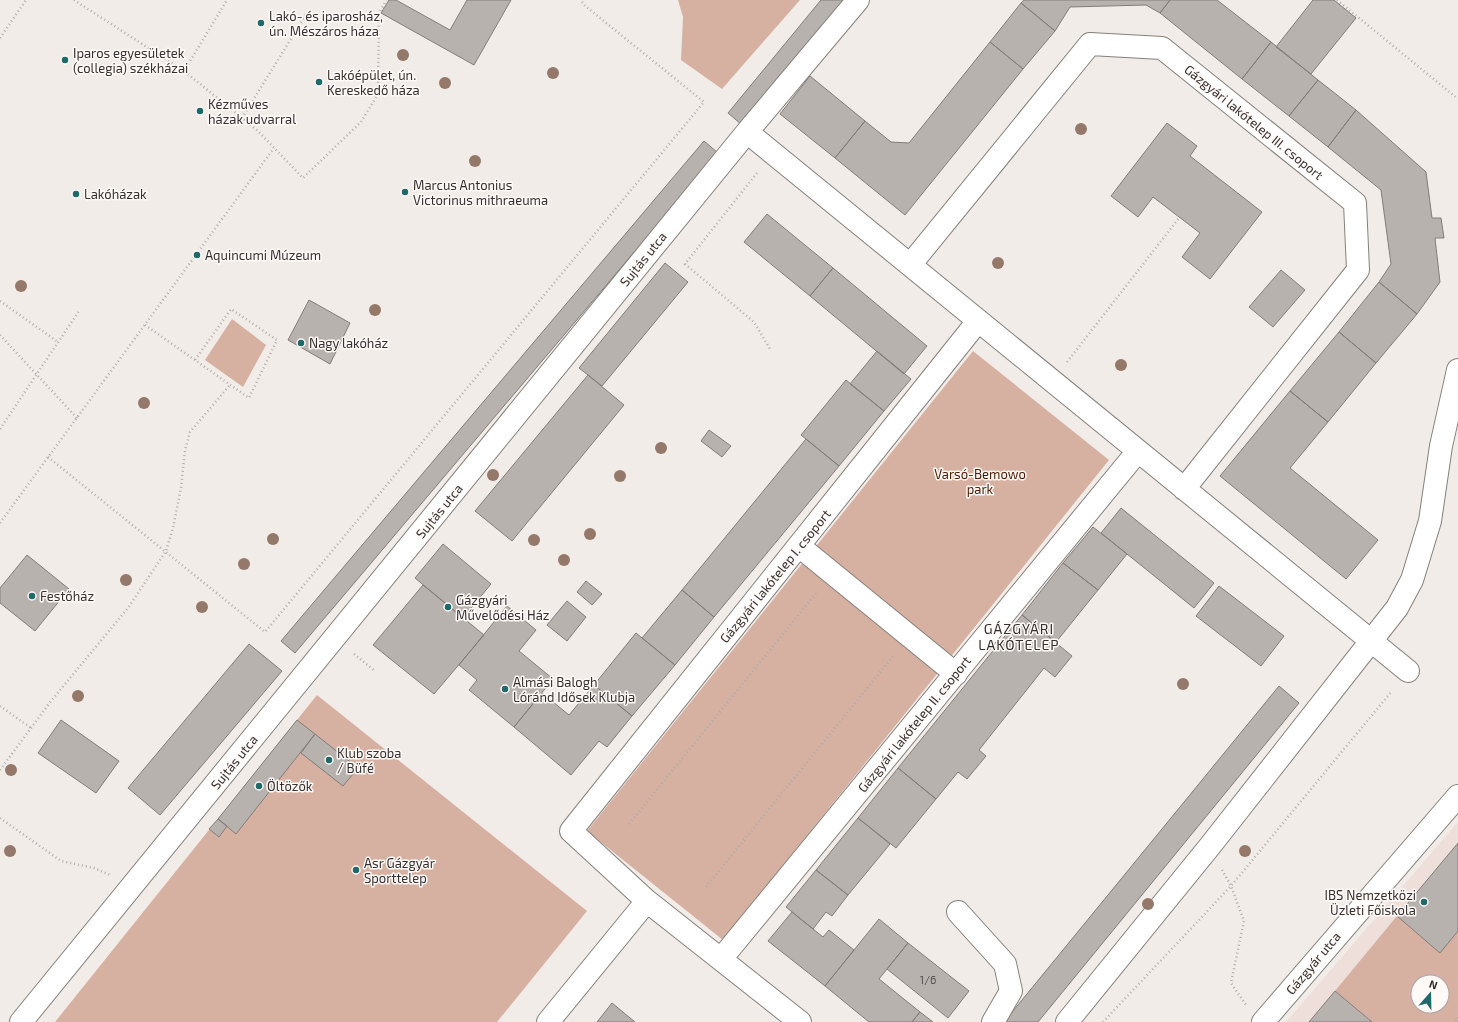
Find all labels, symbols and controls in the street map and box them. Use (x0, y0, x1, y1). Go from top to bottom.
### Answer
place label: Lakó- és iparosház, ún. Mészáros háza (269, 8, 383, 39)
marker: Lakó- és iparosház, ún. Mészáros háza (256, 18, 266, 28)
place label: Iparos egyesületek (collegia) székházai (73, 45, 188, 76)
marker: Iparos egyesületek (collegia) székházai (60, 55, 70, 65)
street label: Gázgyári lakótelep III. csoport (1181, 61, 1327, 183)
place label: Lakóépület, ún. Kereskedő háza (327, 67, 420, 98)
marker: Lakóépület, ún. Kereskedő háza (314, 77, 324, 87)
place label: Kézműves házak udvarral (208, 96, 296, 127)
marker: Kézműves házak udvarral (195, 106, 205, 116)
place label: Marcus Antonius Victorinus mithraeuma (413, 177, 548, 208)
place label: Lakóházak (84, 186, 147, 202)
marker: Marcus Antonius Victorinus mithraeuma (400, 187, 410, 197)
marker: Lakóházak (71, 189, 81, 199)
street label: Sujtás utca (616, 229, 670, 289)
place label: Aquincumi Múzeum (205, 247, 321, 263)
marker: Aquincumi Múzeum (192, 250, 202, 260)
place label: Nagy lakóház (309, 335, 388, 351)
marker: Nagy lakóház (296, 338, 306, 348)
park label: Varsó-Bemowo park (934, 466, 1026, 497)
street label: Sujtás utca (412, 481, 466, 541)
street label: Gázgyári lakótelep I. csoport (716, 506, 834, 646)
place label: Festőház (40, 588, 94, 604)
marker: Festőház (27, 591, 37, 601)
place label: Gázgyári Művelődési Ház (456, 592, 549, 623)
marker: Gázgyári Művelődési Ház (443, 602, 453, 612)
district label: GÁZGYÁRI LAKÓTELEP (978, 620, 1060, 653)
street label: Gázgyári lakótelep II. csoport (854, 653, 974, 795)
place label: Almási Balogh Lóránd Idősek Klubja (513, 674, 635, 705)
marker: Almási Balogh Lóránd Idősek Klubja (500, 684, 510, 694)
street label: Sujtás utca (207, 732, 261, 792)
place label: Klub szoba / Büfé (337, 745, 401, 776)
marker: Klub szoba / Büfé (324, 755, 334, 765)
place label: Öltözők (267, 778, 313, 794)
marker: Öltözők (254, 781, 264, 791)
place label: Asr Gázgyár Sporttelep (364, 855, 435, 886)
marker: Asr Gázgyár Sporttelep (351, 865, 361, 875)
place label: IBS Nemzetközi Üzleti Főiskola (1325, 887, 1416, 918)
marker: IBS Nemzetközi Üzleti Főiskola (1419, 897, 1429, 907)
street label: Gázgyár utca (1282, 928, 1344, 998)
house number: 1/6 (920, 973, 936, 986)
north arrow (1410, 974, 1450, 1014)
text: N (1428, 977, 1440, 992)

